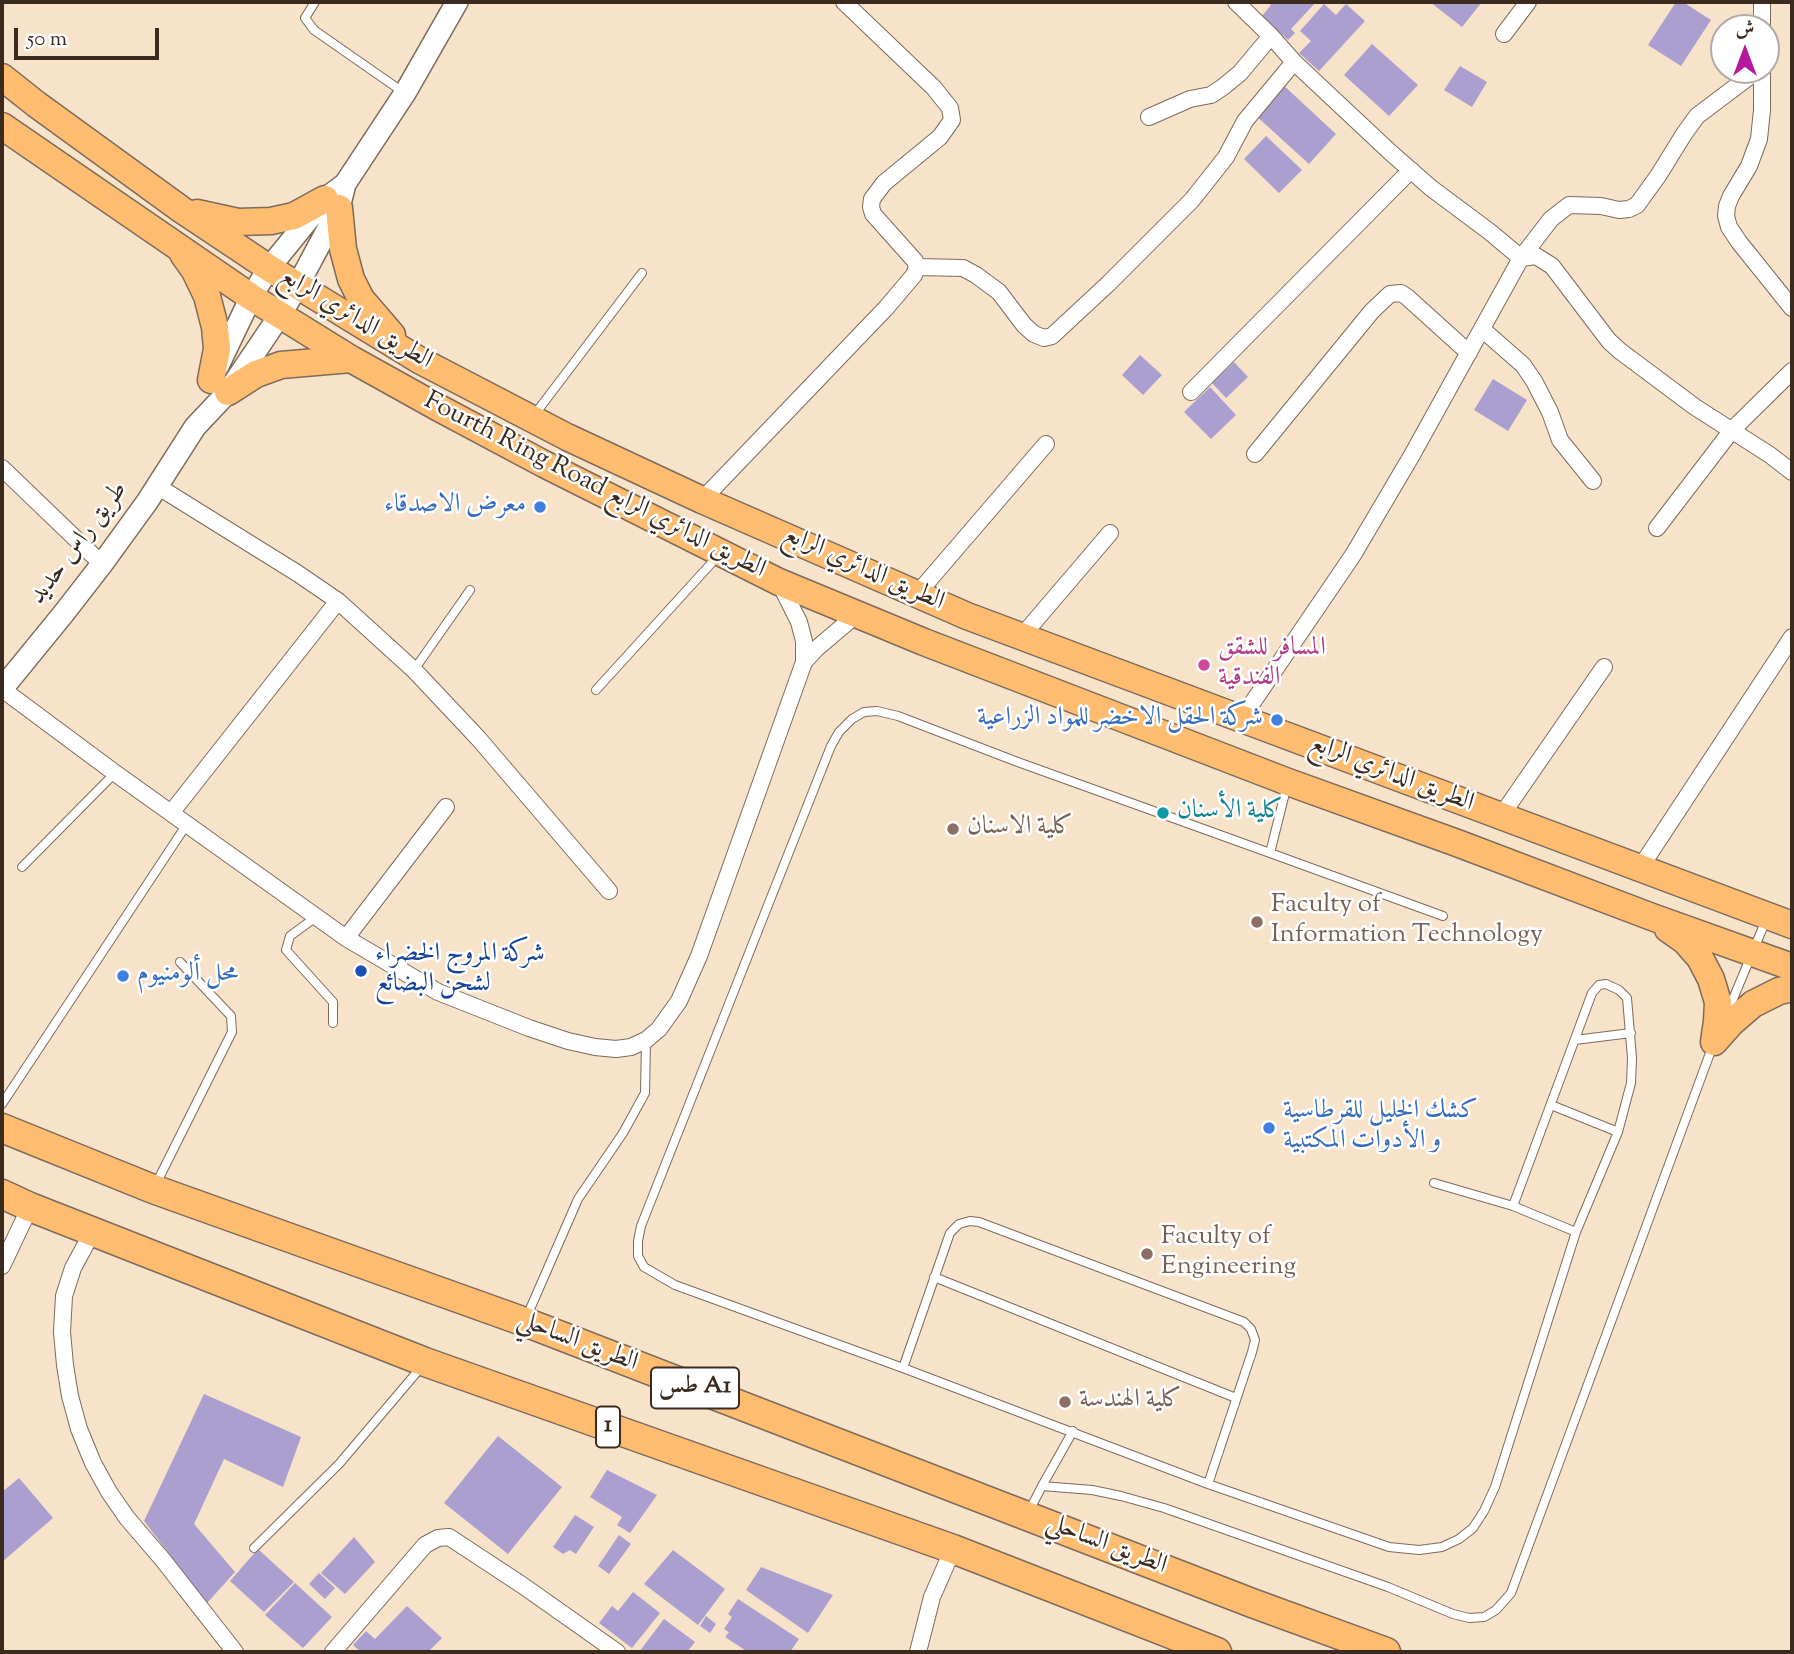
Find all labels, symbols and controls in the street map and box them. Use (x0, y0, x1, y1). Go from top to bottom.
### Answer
scale bar (18, 14, 163, 58)
north arrow (1710, 14, 1780, 84)
text: ش (1736, 16, 1754, 43)
text: 50 m (27, 25, 67, 55)
street label: الطريق الدائري الرابع (273, 262, 437, 378)
street label: Fourth Ring Road الطريق الدائري الرابع (418, 387, 770, 587)
street label: طريق راس حديد (24, 477, 136, 611)
place label: معرض الاصدقاء (384, 491, 526, 523)
marker: معرض الاصدقاء (532, 499, 548, 515)
street label: الطريق الدائري الرابع (777, 520, 949, 620)
place label: المسافر للشقق الفندقية (1218, 634, 1326, 696)
marker: المسافر للشقق الفندقية (1196, 657, 1212, 673)
place label: شركة الحقل الاخضر للمواد الزراعية (977, 704, 1263, 736)
marker: شركة الحقل الاخضر للمواد الزراعية (1269, 712, 1285, 728)
street label: الطريق الدائري الرابع (1304, 729, 1478, 821)
place label: كلية الأسنان (1177, 797, 1283, 829)
marker: كلية الأسنان (1155, 805, 1171, 821)
place label: كلية الاسنان (967, 813, 1073, 845)
marker: كلية الاسنان (945, 821, 961, 837)
place label: Faculty of Information Technology (1271, 891, 1543, 953)
marker: Faculty of Information Technology (1249, 914, 1265, 930)
place label: شركة المروج الخضراء لشحن البضائع (375, 940, 545, 1002)
place label: محل ألومنيوم (137, 960, 238, 992)
marker: شركة المروج الخضراء لشحن البضائع (353, 963, 369, 979)
marker: محل ألومنيوم (115, 968, 131, 984)
place label: كشك الخليل للقرطاسية و الأدوات المكتبية (1283, 1097, 1478, 1158)
marker: كشك الخليل للقرطاسية و الأدوات المكتبية (1261, 1120, 1277, 1136)
place label: Faculty of Engineering (1161, 1223, 1296, 1284)
marker: Faculty of Engineering (1139, 1246, 1155, 1262)
street label: الطريق الساحلي (512, 1306, 642, 1380)
road number: طس A1 (651, 1368, 739, 1408)
place label: كلية الهندسة (1079, 1386, 1182, 1418)
marker: كلية الهندسة (1057, 1394, 1073, 1410)
road number: 1 (596, 1406, 620, 1448)
street label: الطريق الساحلي (1041, 1509, 1171, 1583)

